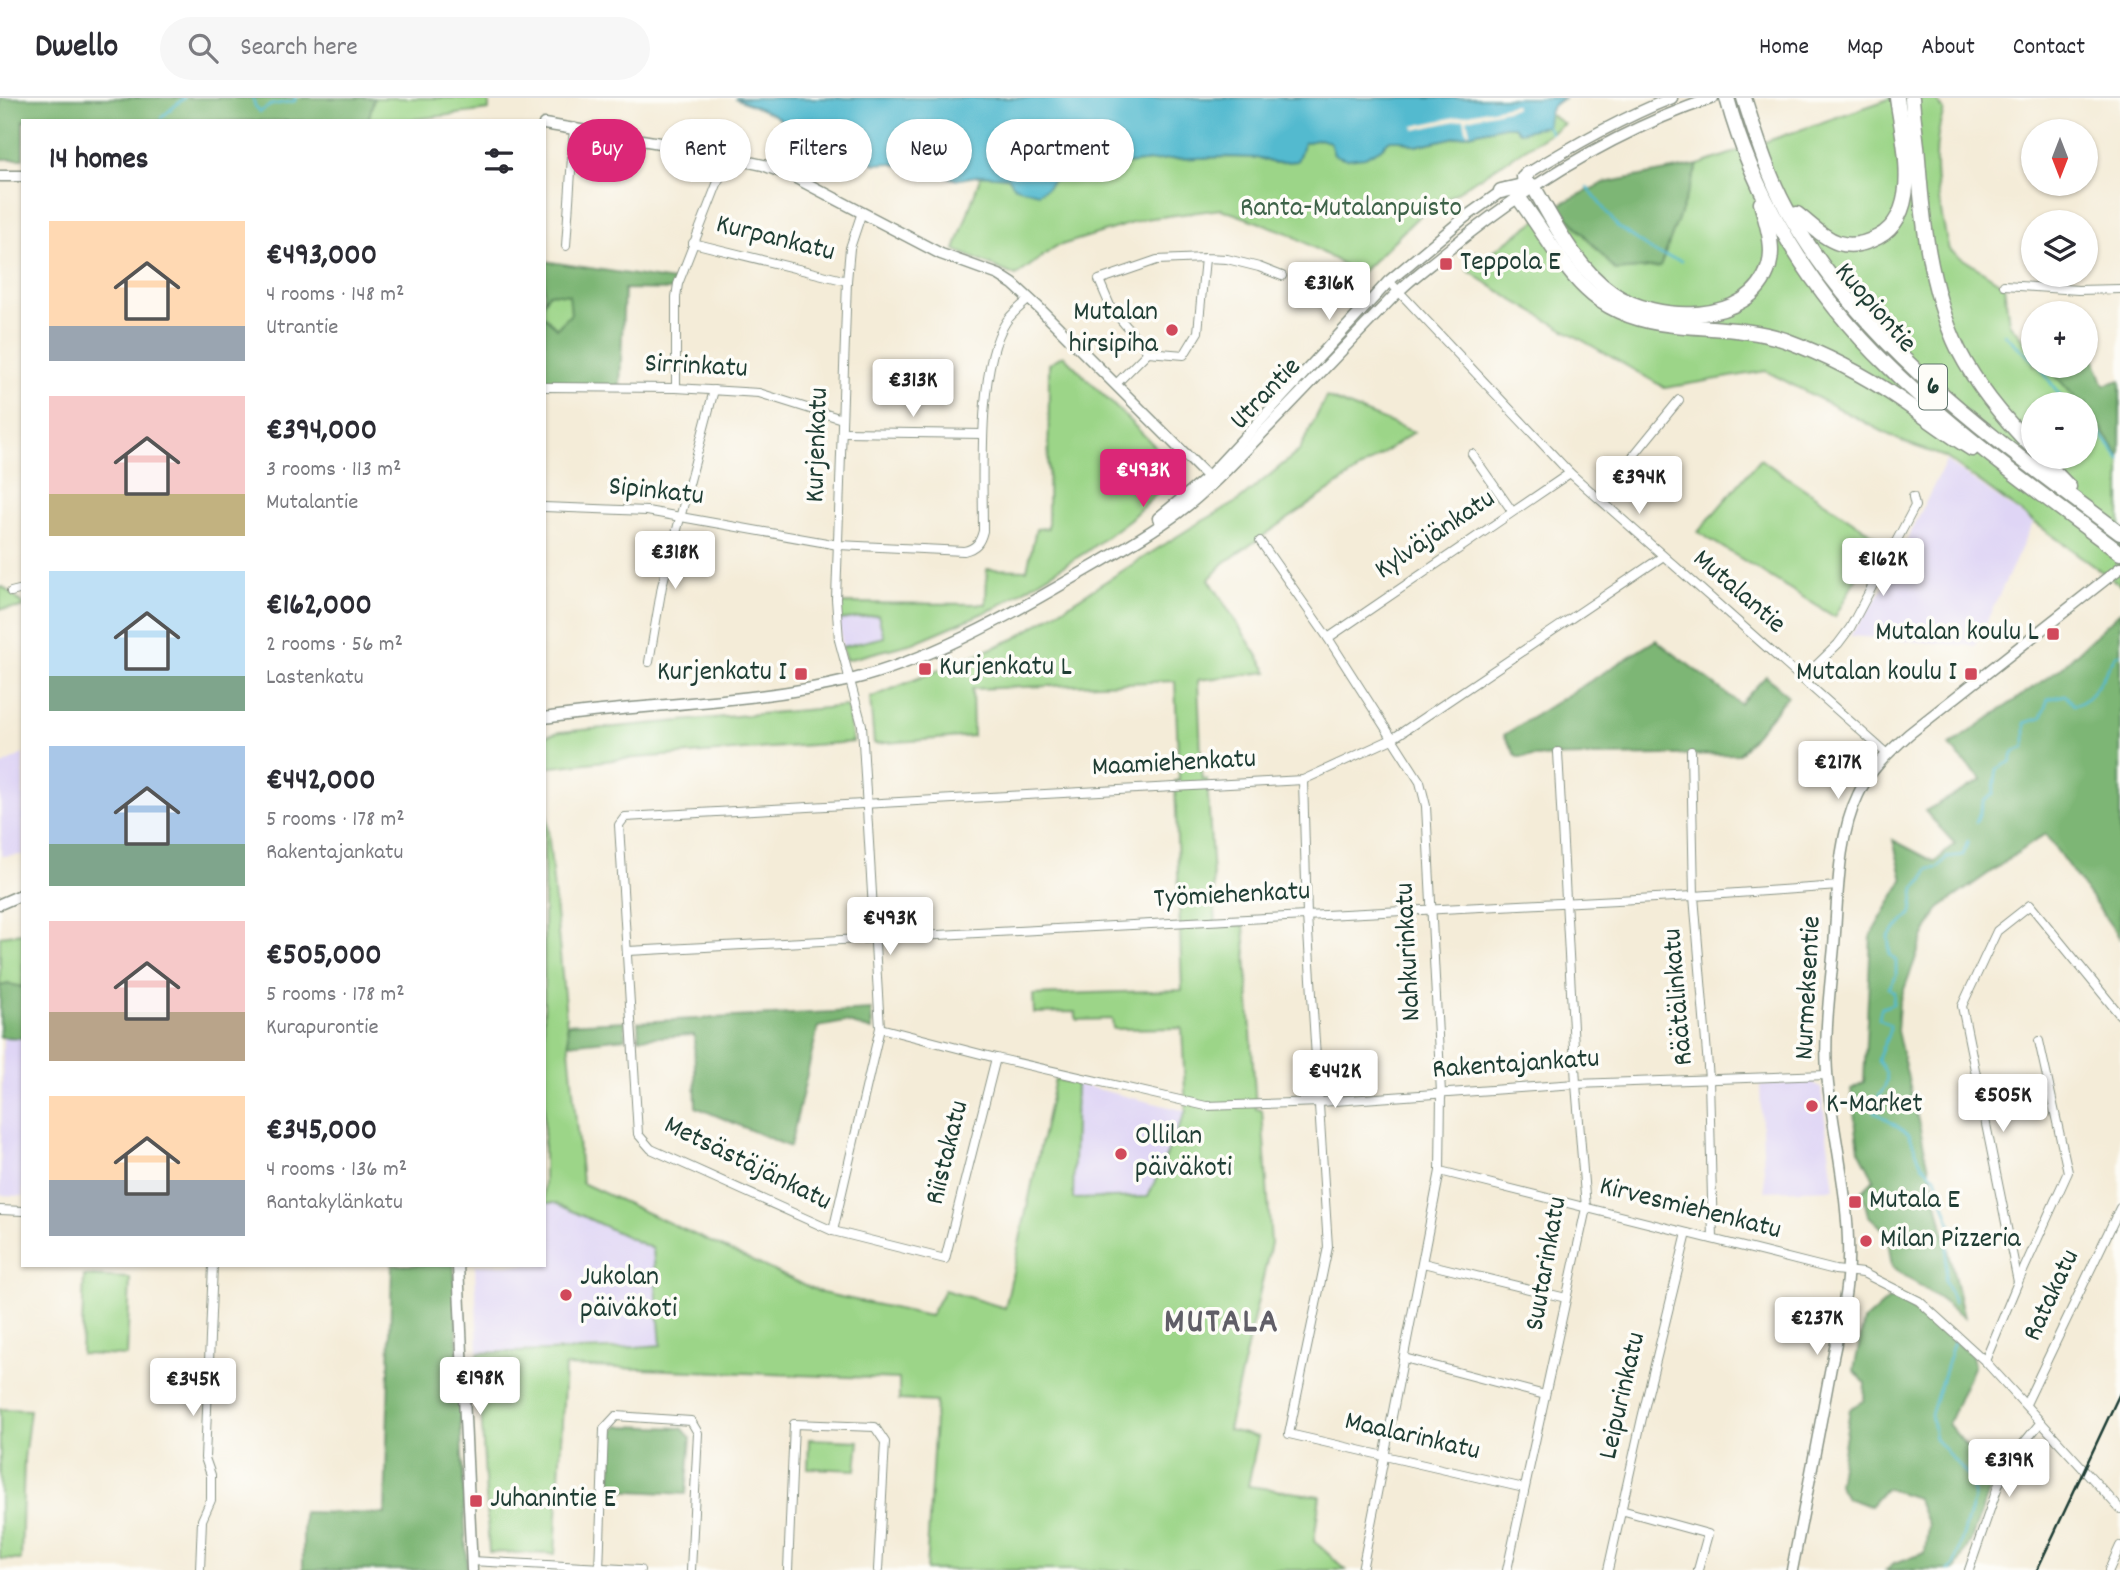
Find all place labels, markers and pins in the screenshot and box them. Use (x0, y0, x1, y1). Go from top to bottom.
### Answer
place label: Teppola E (1460, 244, 1561, 284)
marker: Teppola E (1438, 256, 1454, 272)
pin: €316K (1280, 262, 1378, 322)
place label: Mutalan hirsipiha (1069, 294, 1159, 366)
marker: Mutalan hirsipiha (1164, 322, 1180, 338)
pin: €313K (864, 360, 962, 419)
pin: €493K (1094, 450, 1192, 509)
pin: €394K (1590, 456, 1688, 516)
pin: €318K (626, 532, 724, 591)
pin: €162K (1834, 538, 1932, 598)
place label: Mutalan koulu L (1875, 614, 2039, 654)
marker: Mutalan koulu L (2045, 626, 2061, 642)
place label: Kurjenkatu L (939, 649, 1072, 689)
place label: Kurjenkatu I (657, 654, 787, 694)
place label: Mutalan koulu I (1796, 654, 1957, 694)
marker: Kurjenkatu L (917, 661, 933, 677)
marker: Kurjenkatu I (793, 666, 809, 682)
marker: Mutalan koulu I (1963, 666, 1979, 682)
pin: €217K (1789, 742, 1887, 801)
pin: €493K (841, 898, 939, 957)
pin: €442K (1286, 1051, 1384, 1110)
pin: €505K (1954, 1074, 2052, 1134)
place label: K-Market (1826, 1086, 1923, 1126)
marker: K-Market (1804, 1098, 1820, 1114)
place label: Ollilan päiväkoti (1135, 1118, 1232, 1190)
marker: Ollilan päiväkoti (1113, 1146, 1129, 1162)
place label: Mutala E (1869, 1182, 1960, 1222)
marker: Mutala E (1847, 1194, 1863, 1210)
place label: Milan Pizzeria (1880, 1221, 2022, 1261)
marker: Milan Pizzeria (1858, 1233, 1874, 1249)
place label: Jukolan päiväkoti (580, 1259, 677, 1331)
marker: Jukolan päiväkoti (558, 1287, 574, 1303)
pin: €237K (1768, 1298, 1866, 1357)
pin: €345K (144, 1358, 242, 1418)
pin: €198K (431, 1358, 529, 1417)
pin: €319K (1960, 1440, 2058, 1499)
place label: Juhanintie E (490, 1481, 616, 1521)
marker: Juhanintie E (468, 1493, 484, 1509)

